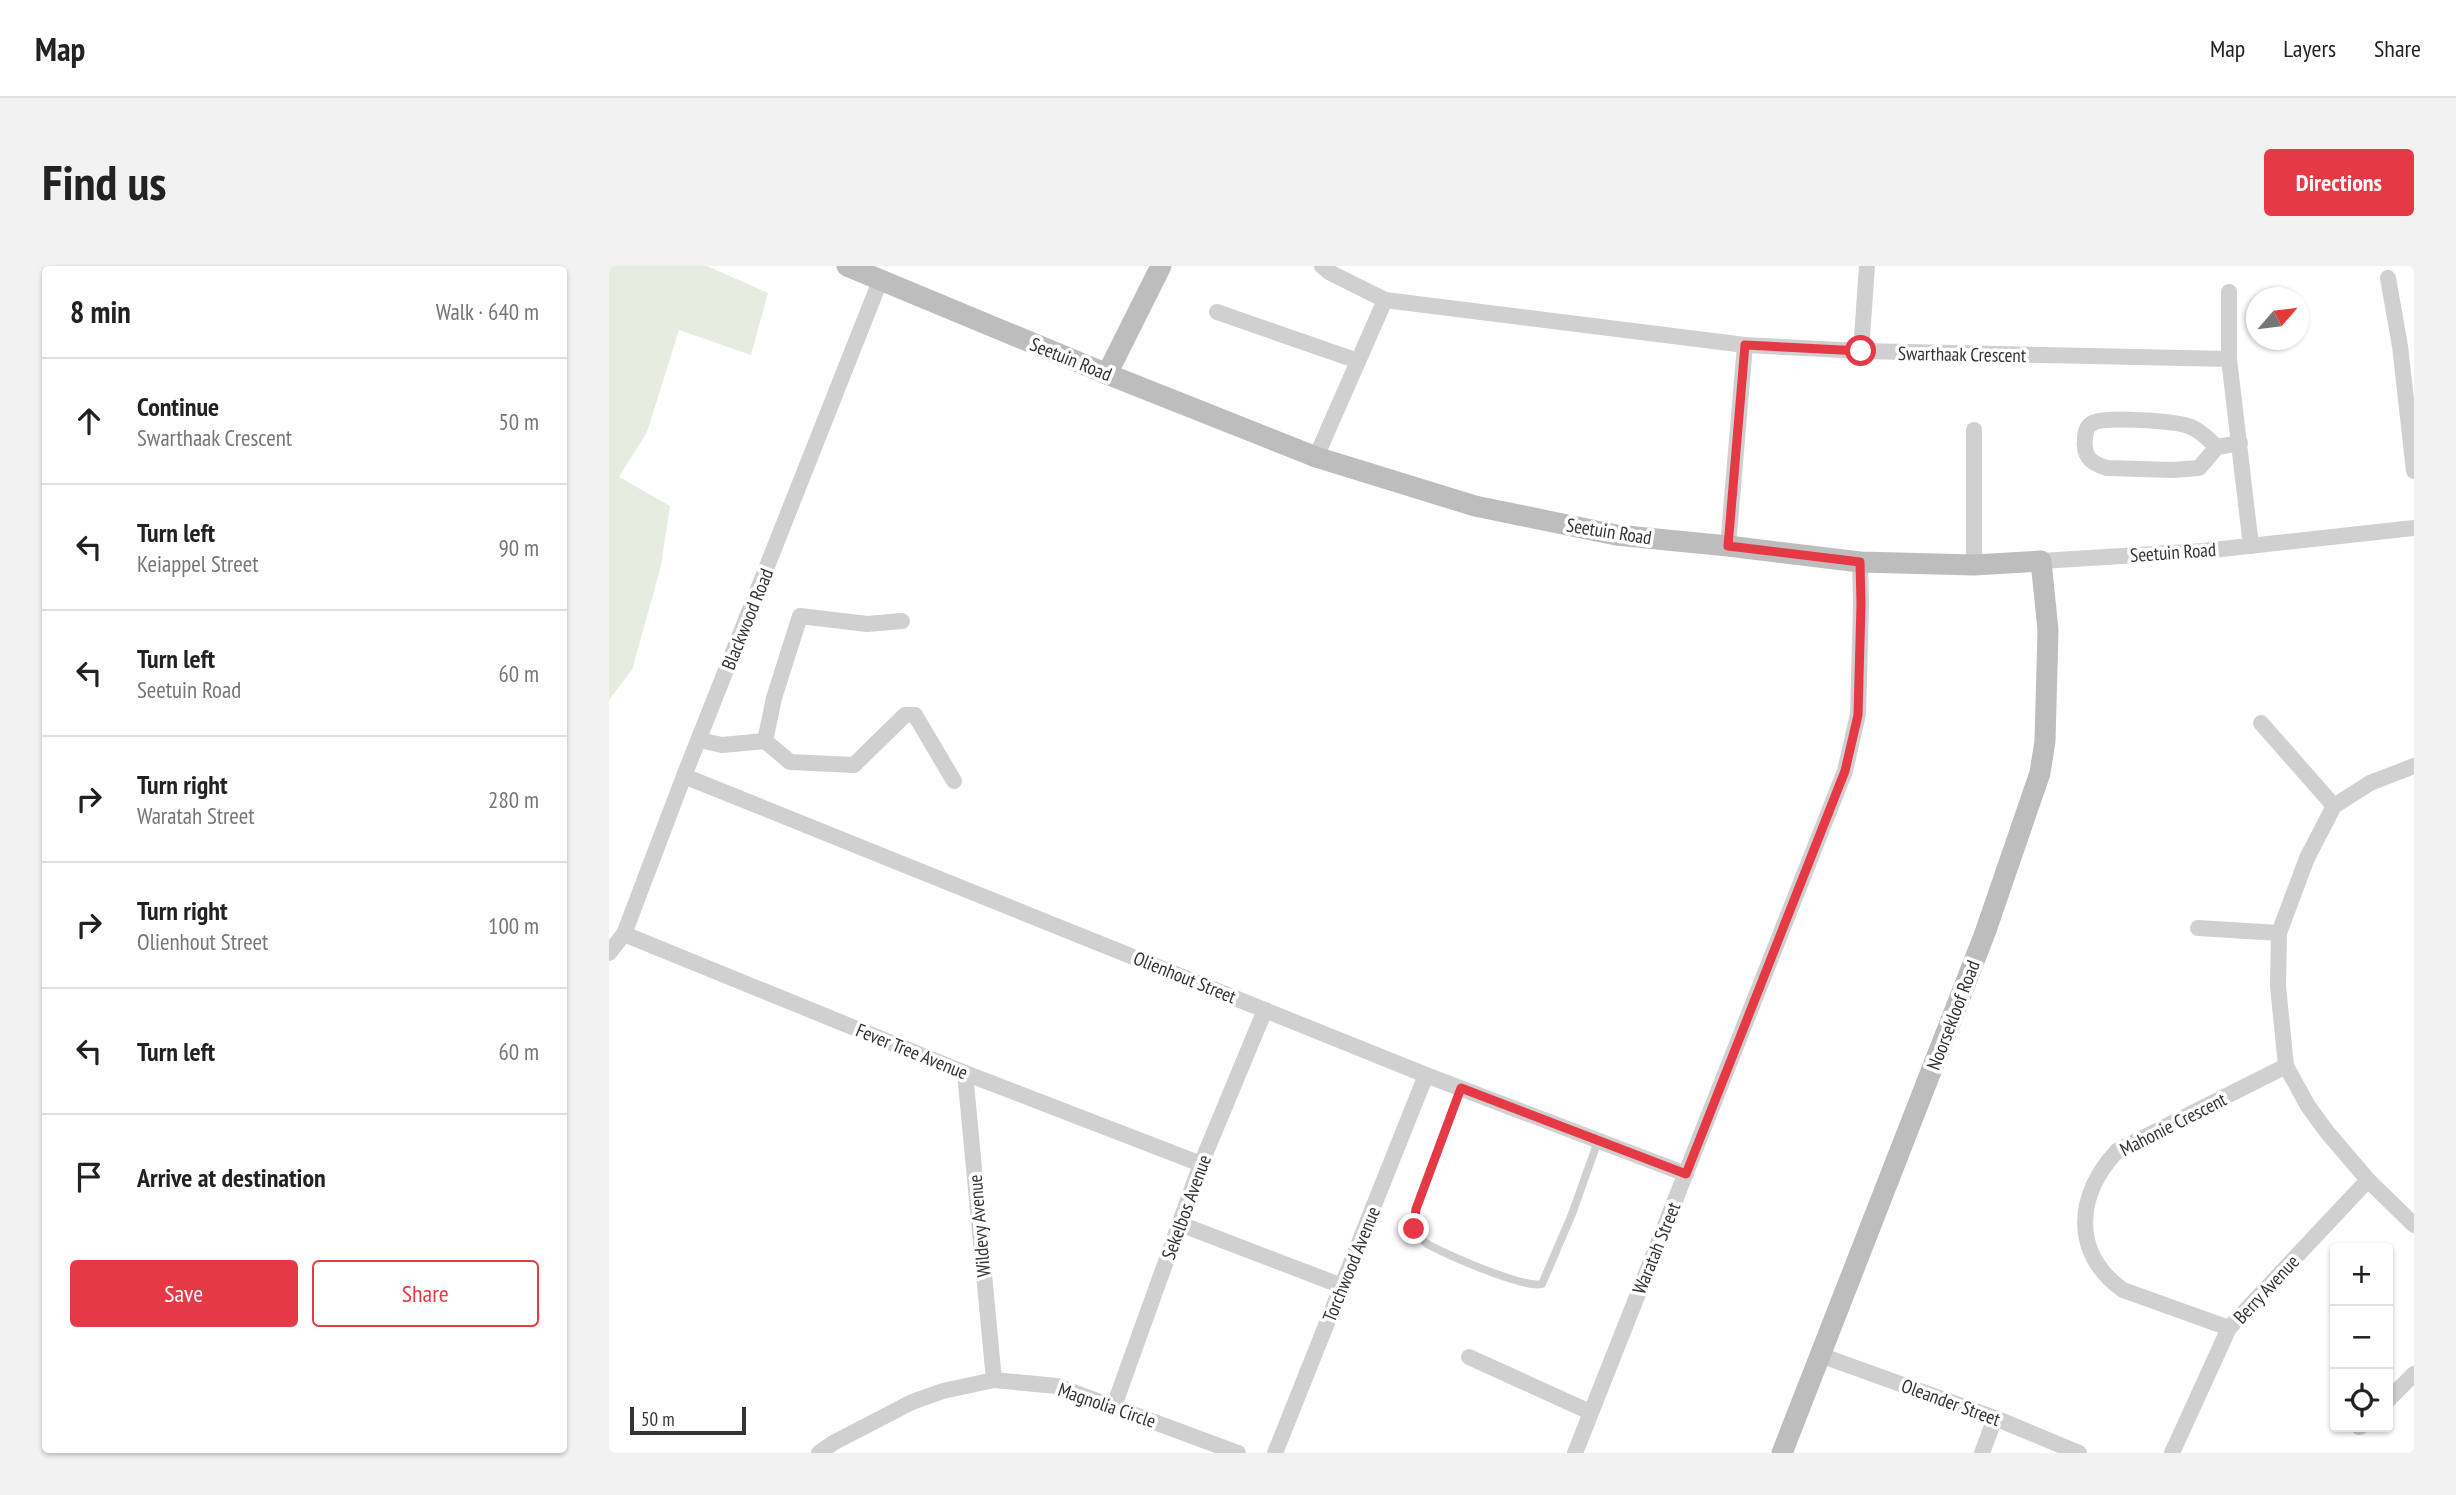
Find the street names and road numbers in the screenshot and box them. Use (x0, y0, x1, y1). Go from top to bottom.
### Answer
street label: Seetuin Road (1027, 332, 1115, 386)
street label: Swarthaak Crescent (1898, 341, 2027, 367)
street label: Seetuin Road (1565, 512, 1653, 550)
street label: Seetuin Road (2129, 537, 2217, 567)
street label: Blackwood Road (716, 565, 778, 673)
street label: Olienhout Street (1130, 946, 1241, 1009)
street label: Noorsekloof Road (1921, 957, 1985, 1073)
street label: Fever Tree Avenue (853, 1018, 972, 1084)
street label: Mahonie Crescent (2116, 1087, 2231, 1161)
street label: Sekelbos Avenue (1156, 1151, 1216, 1263)
street label: Wildevy Avenue (963, 1174, 995, 1278)
street label: Waratah Street (1627, 1198, 1686, 1297)
street label: Torchwood Avenue (1317, 1203, 1385, 1325)
street label: Berry Avenue (2228, 1249, 2304, 1328)
street label: Oleander Street (1898, 1373, 2004, 1431)
street label: Magnolia Circle (1055, 1377, 1159, 1433)

